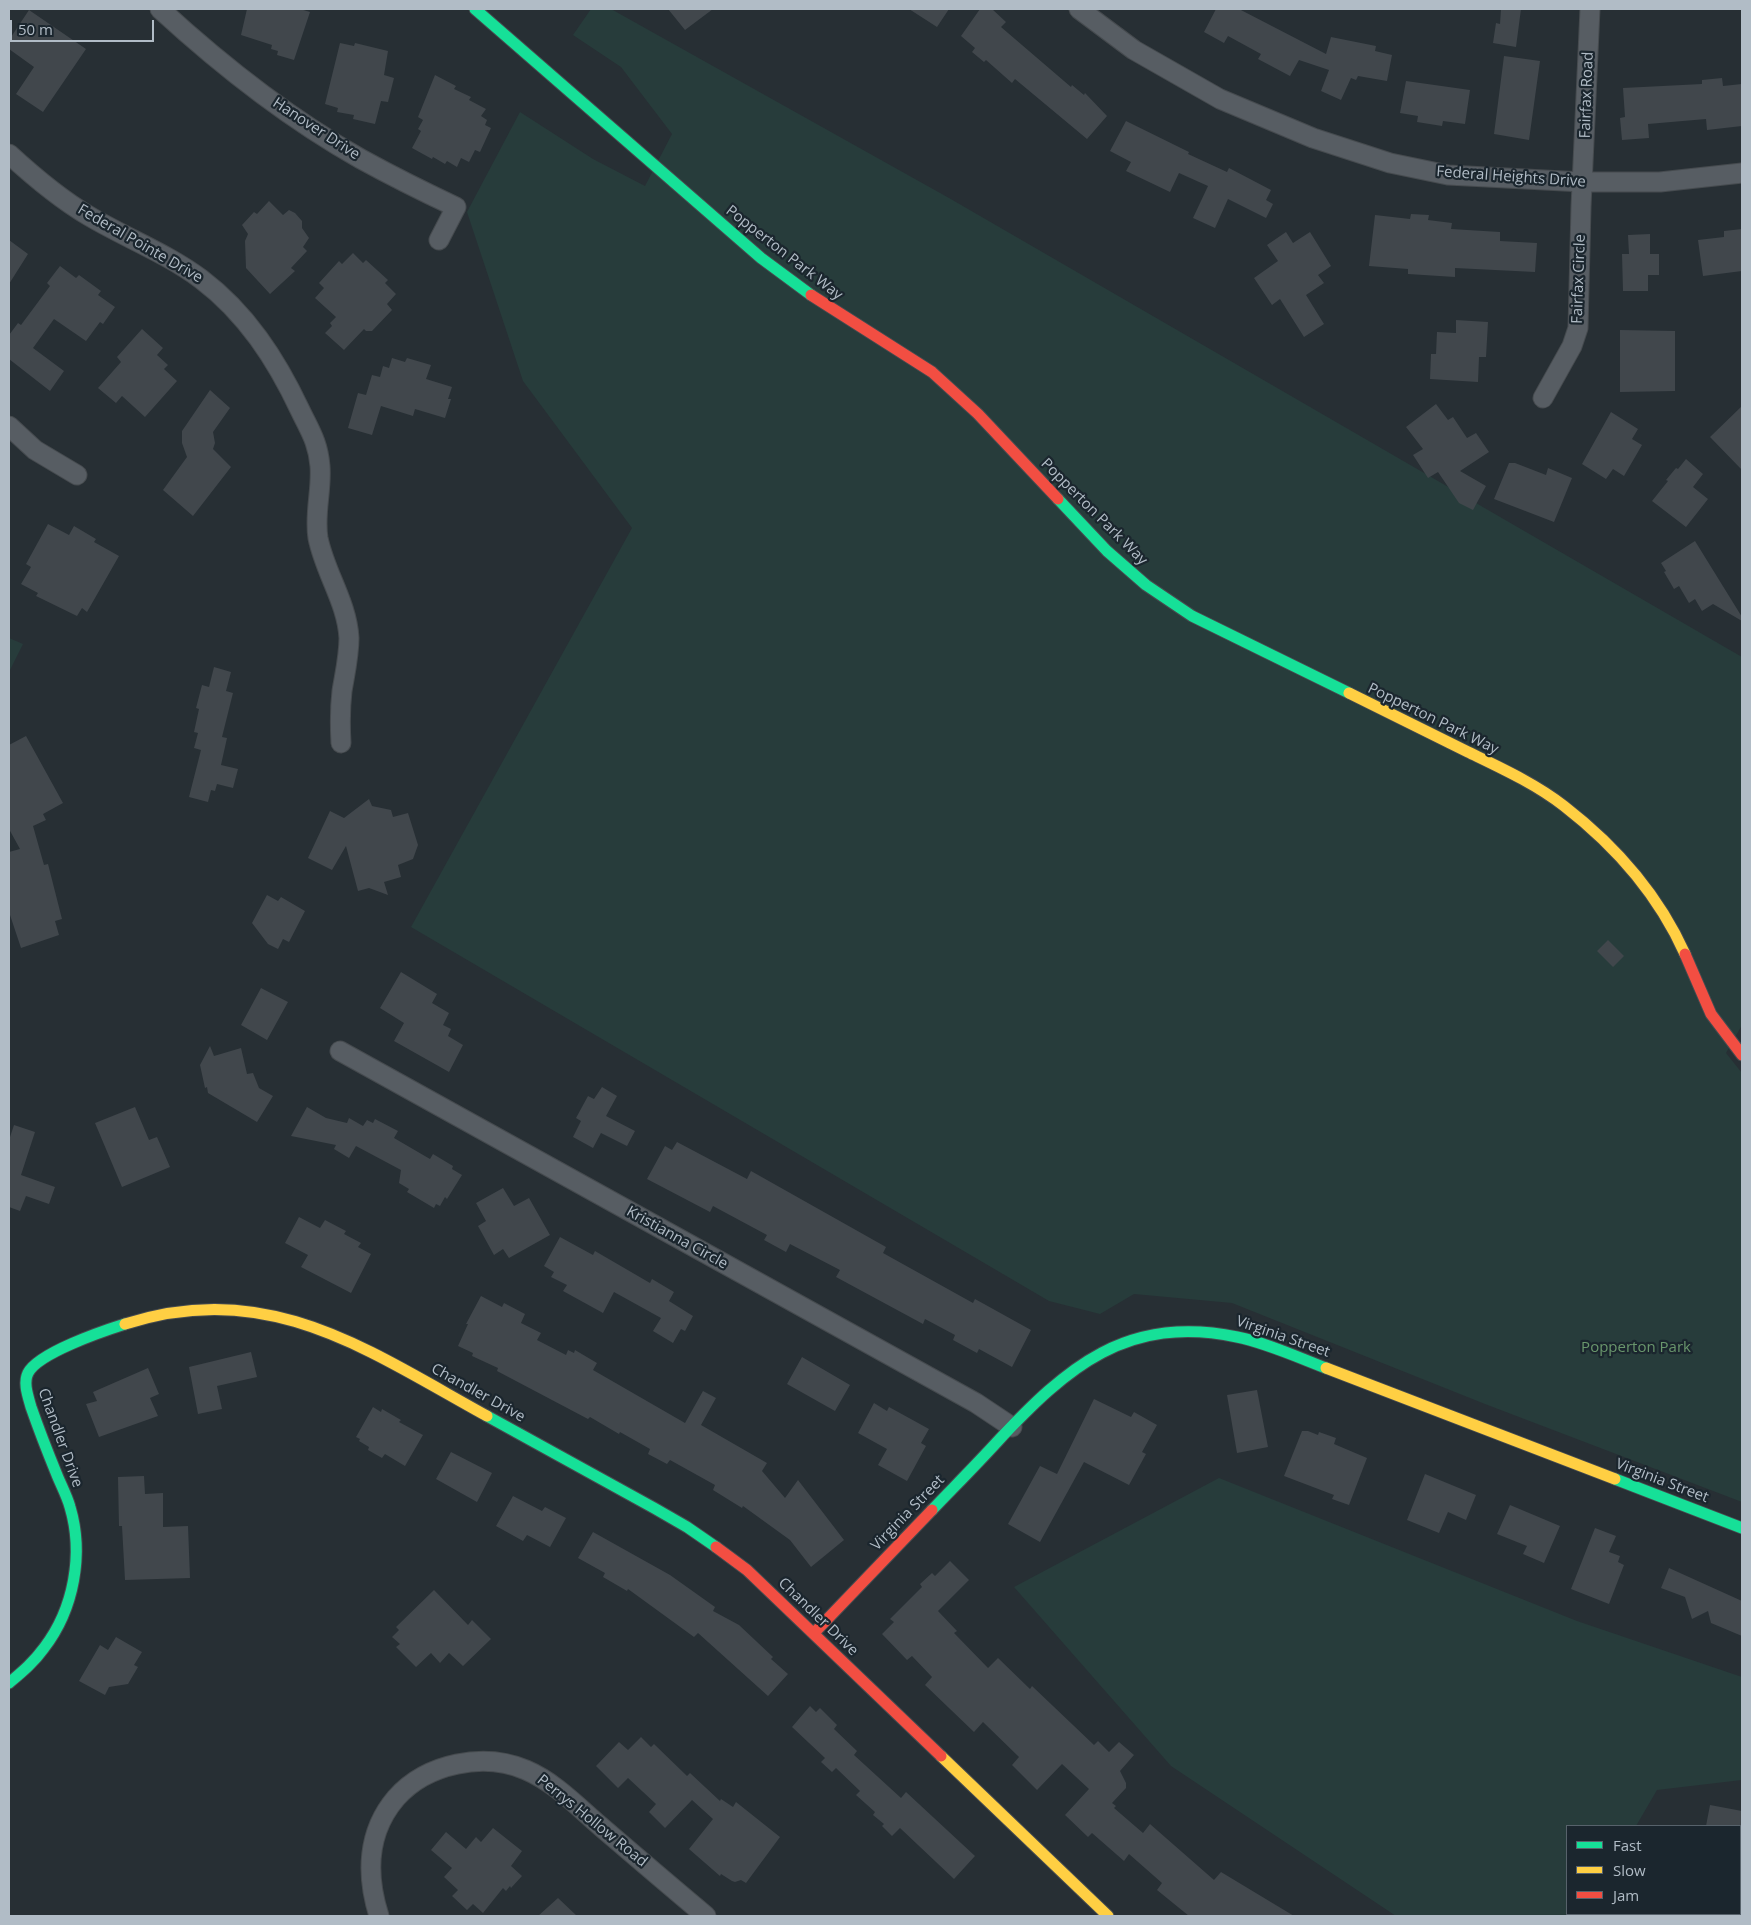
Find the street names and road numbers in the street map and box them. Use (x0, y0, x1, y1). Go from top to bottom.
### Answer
street label: Fairfax Road (1576, 51, 1598, 139)
street label: Hanover Drive (269, 94, 363, 164)
street label: Federal Heights Drive (1436, 163, 1586, 191)
street label: Federal Pointe Drive (74, 201, 206, 287)
street label: Popperton Park Way (722, 202, 846, 304)
street label: Fairfax Circle (1568, 234, 1590, 324)
street label: Popperton Park Way (1037, 455, 1151, 569)
street label: Popperton Park Way (1365, 679, 1501, 759)
street label: Kristianna Circle (623, 1203, 731, 1273)
street label: Virginia Street (1234, 1313, 1332, 1361)
street label: Chandler Drive (428, 1360, 528, 1426)
street label: Chandler Drive (34, 1386, 86, 1490)
street label: Virginia Street (1613, 1455, 1711, 1507)
street label: Virginia Street (868, 1472, 948, 1554)
street label: Chandler Drive (774, 1574, 862, 1660)
street label: Perrys Hollow Road (533, 1771, 651, 1871)

